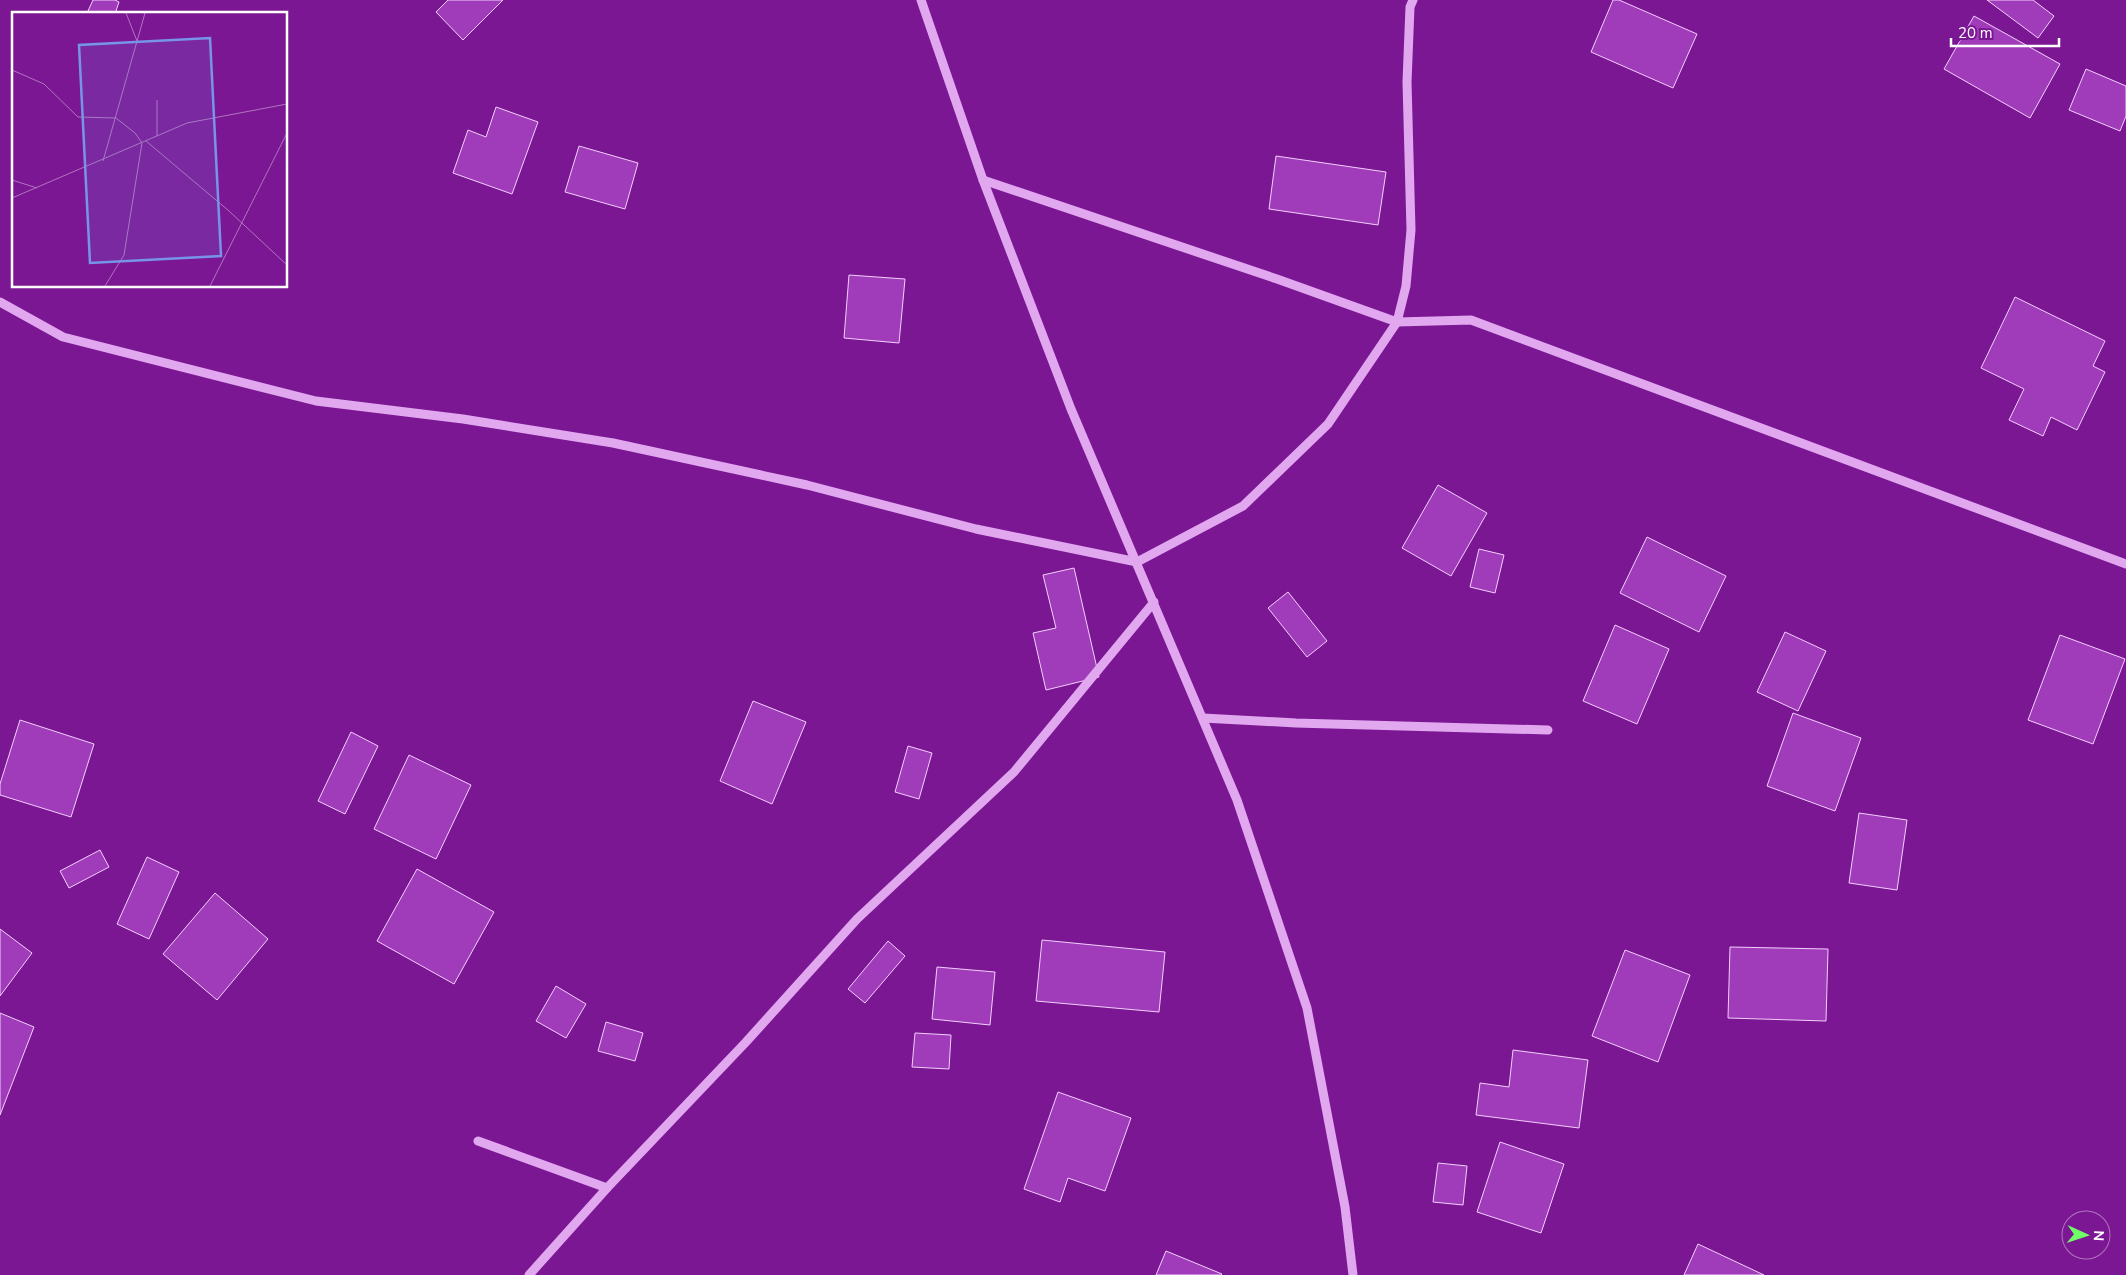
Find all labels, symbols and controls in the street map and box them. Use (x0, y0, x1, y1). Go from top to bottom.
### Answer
inset map (12, 12, 288, 288)
scale bar (1951, 15, 2058, 47)
text: 20 m (1958, 23, 1993, 43)
north arrow (2061, 1210, 2111, 1260)
text: N (2089, 1230, 2108, 1241)

